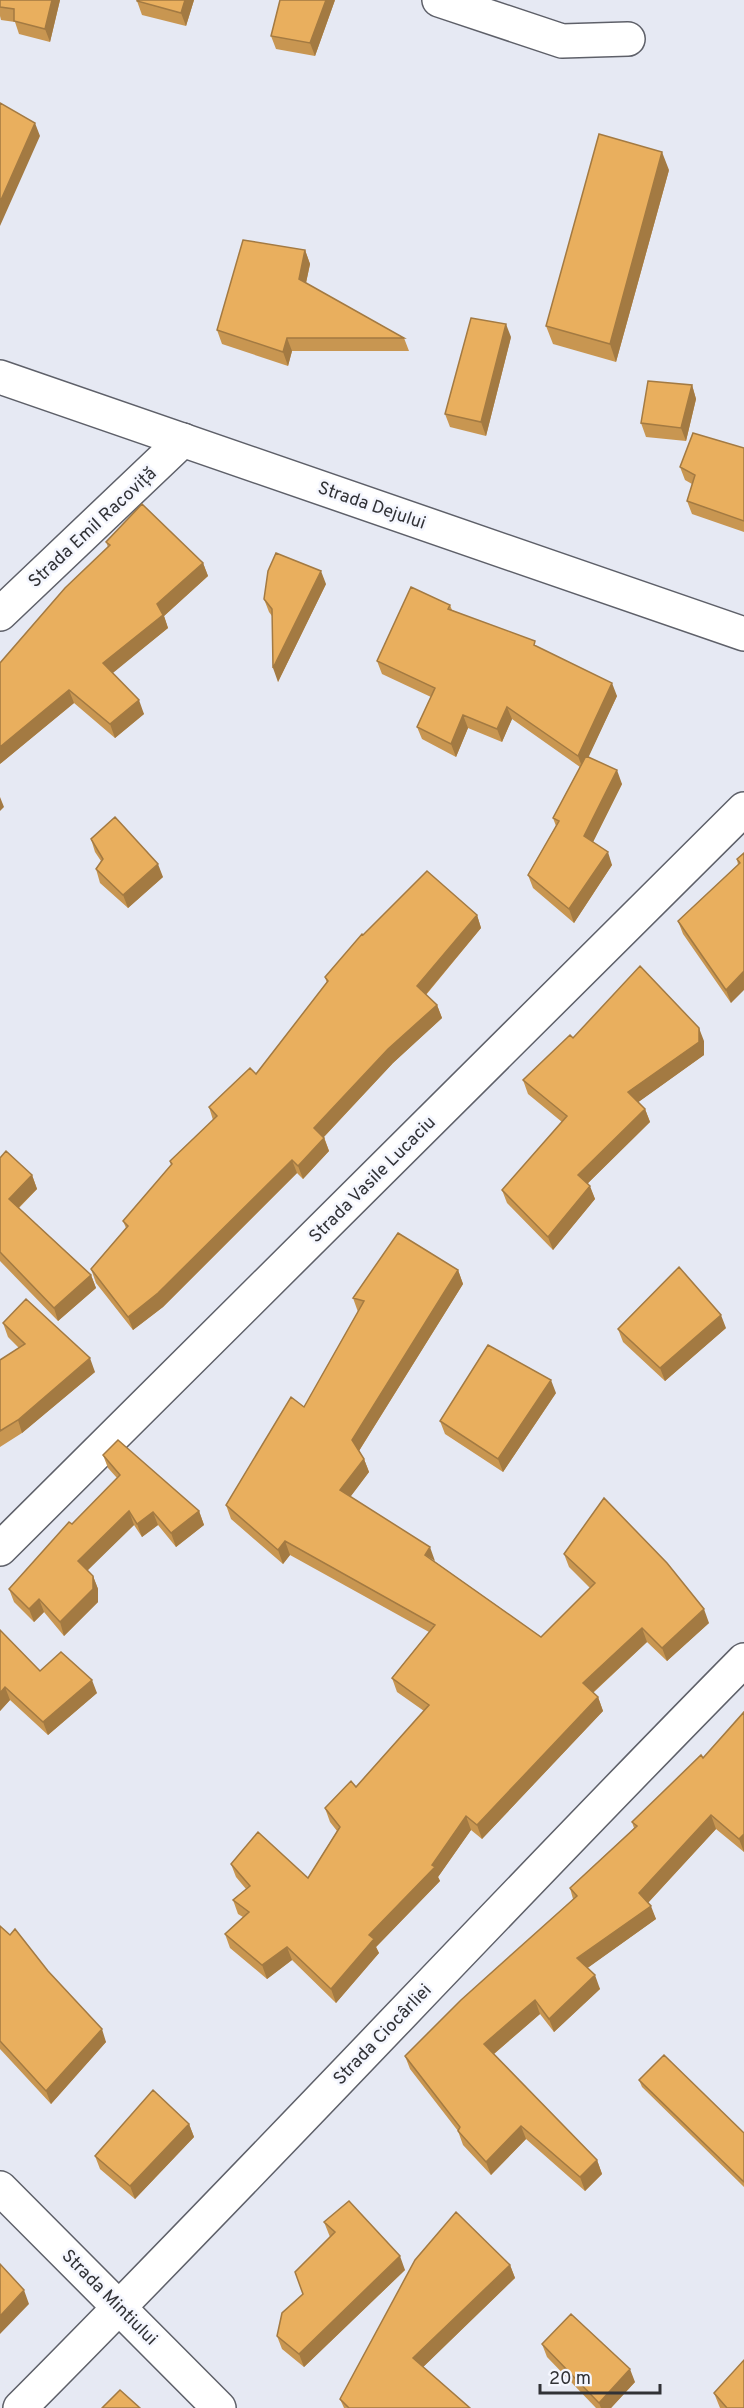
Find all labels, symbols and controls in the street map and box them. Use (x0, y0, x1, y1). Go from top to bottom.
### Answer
street label: Strada Emil Racoviță (24, 463, 162, 593)
street label: Strada Dejului (314, 477, 429, 536)
street label: Strada Vasile Lucaciu (305, 1112, 441, 1248)
street label: Strada Ciocârliei (329, 1980, 437, 2091)
street label: Strada Mintiului (56, 2245, 162, 2351)
scale bar (540, 2357, 660, 2395)
text: 20 m (549, 2368, 591, 2391)

